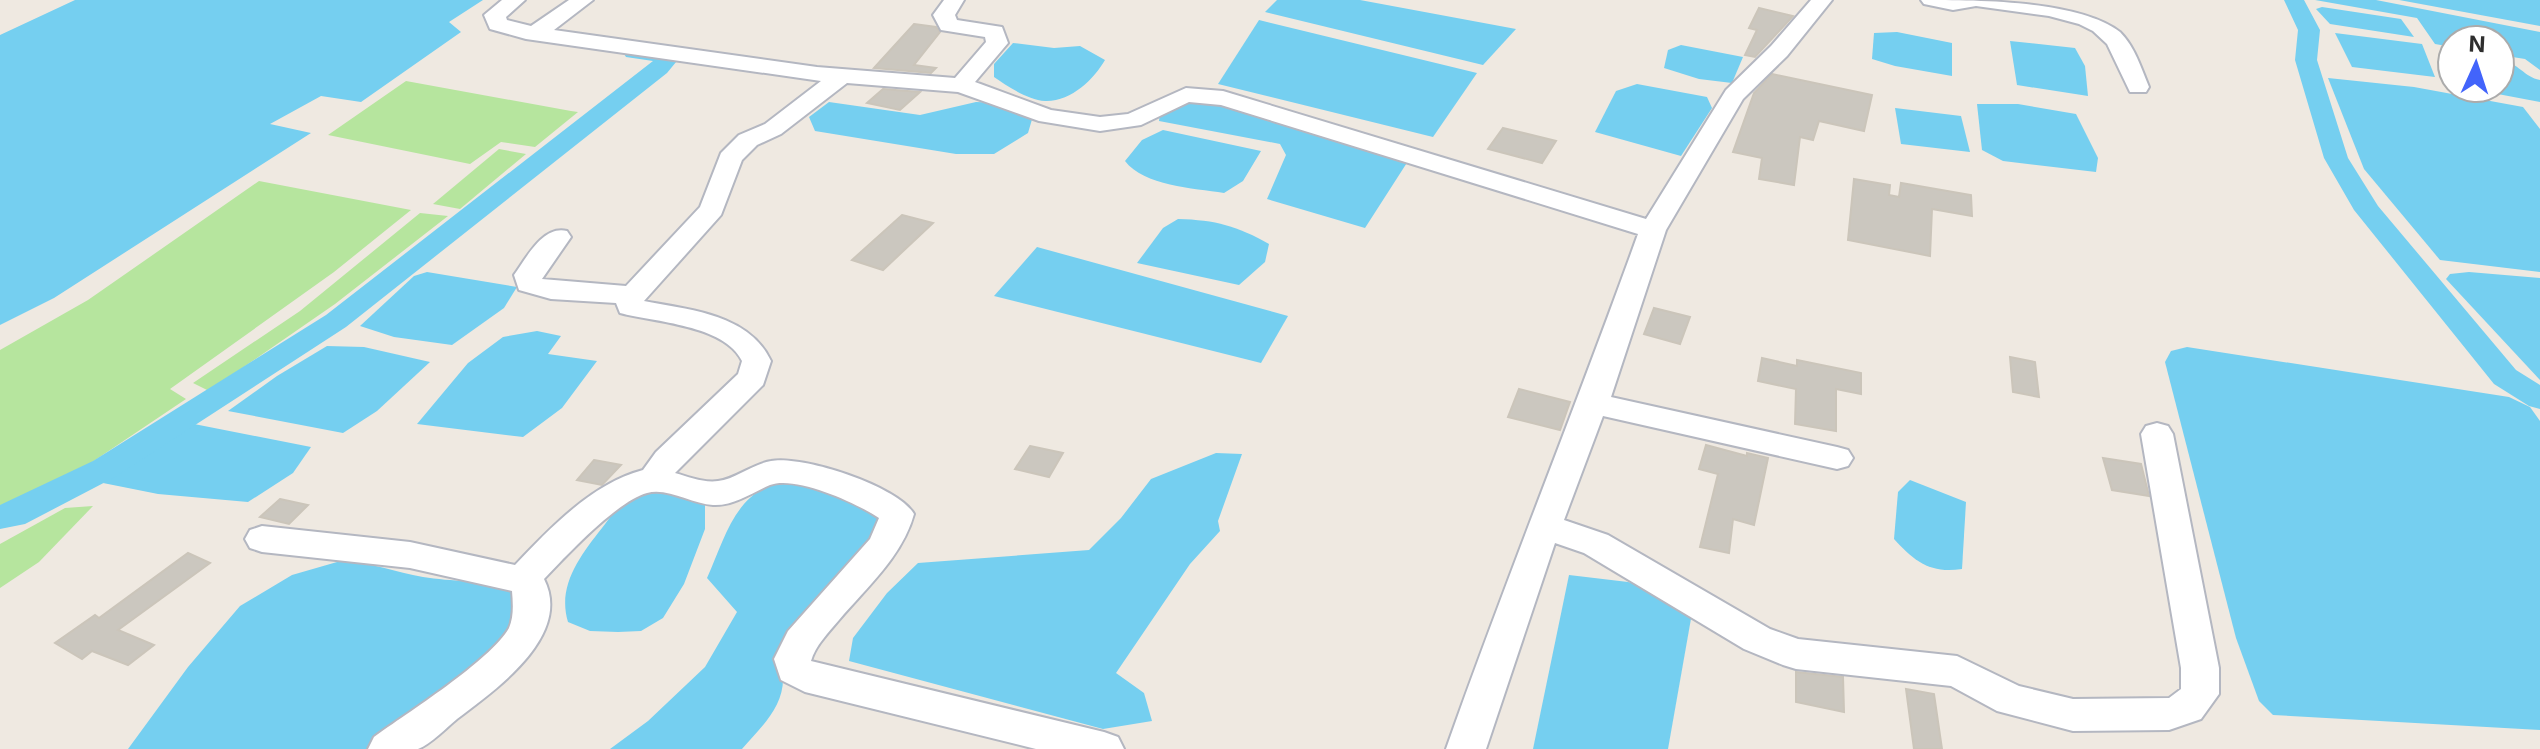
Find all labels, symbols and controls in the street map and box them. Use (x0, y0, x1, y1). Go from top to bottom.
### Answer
north arrow (2436, 24, 2516, 104)
text: N (2468, 31, 2486, 57)

